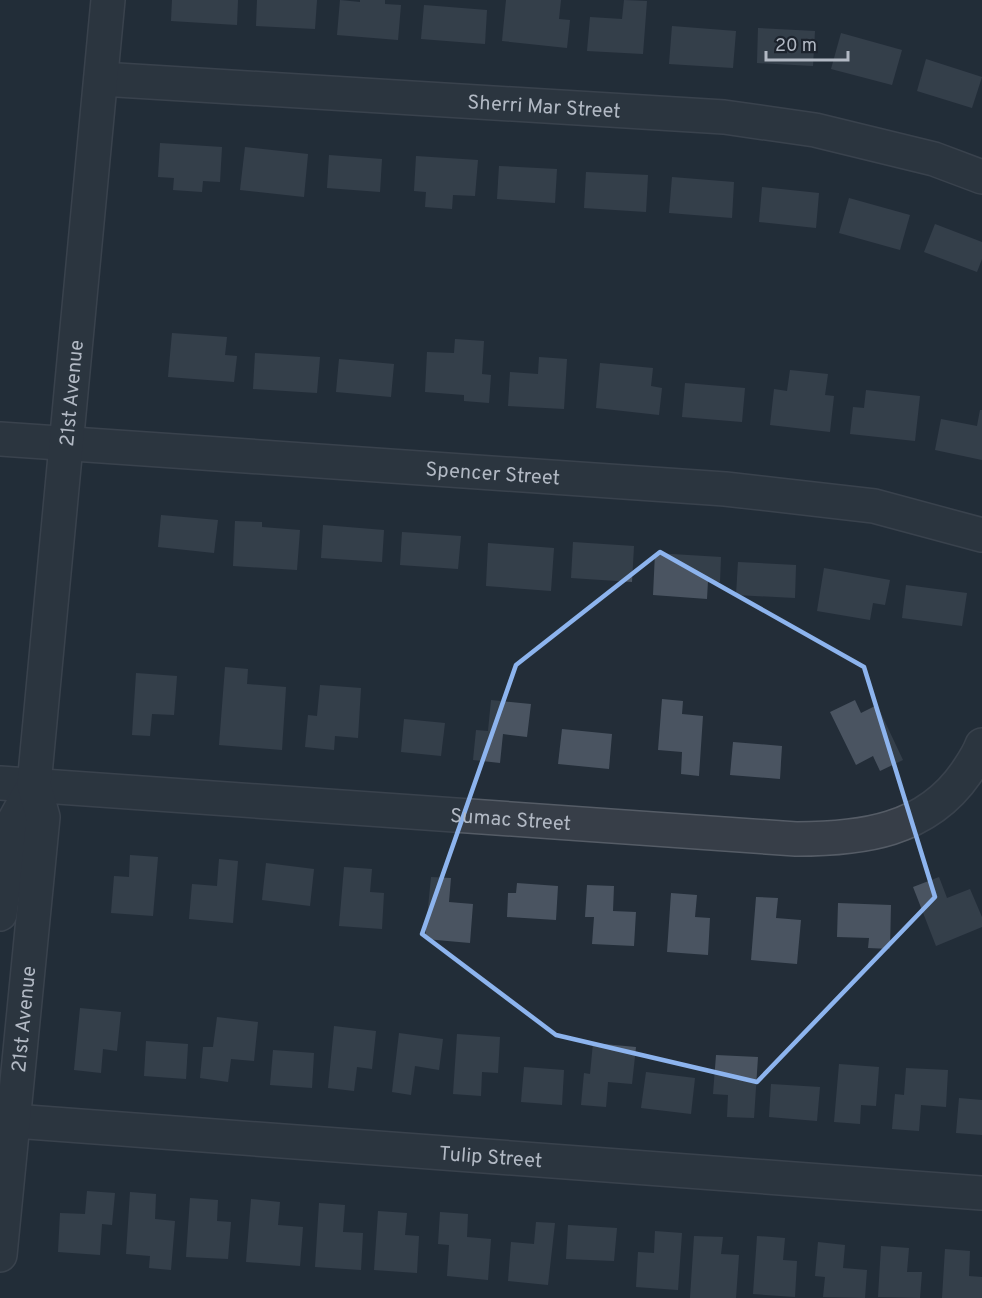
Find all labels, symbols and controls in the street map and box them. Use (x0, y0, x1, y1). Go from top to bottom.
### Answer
scale bar (766, 24, 848, 62)
text: 20 m (775, 35, 817, 58)
street label: Sherri Mar Street (467, 90, 621, 126)
street label: 21st Avenue (55, 339, 91, 448)
street label: Spencer Street (425, 457, 561, 493)
street label: Sumac Street (449, 804, 572, 838)
street label: 21st Avenue (7, 965, 43, 1074)
street label: Tulip Street (438, 1142, 543, 1175)

